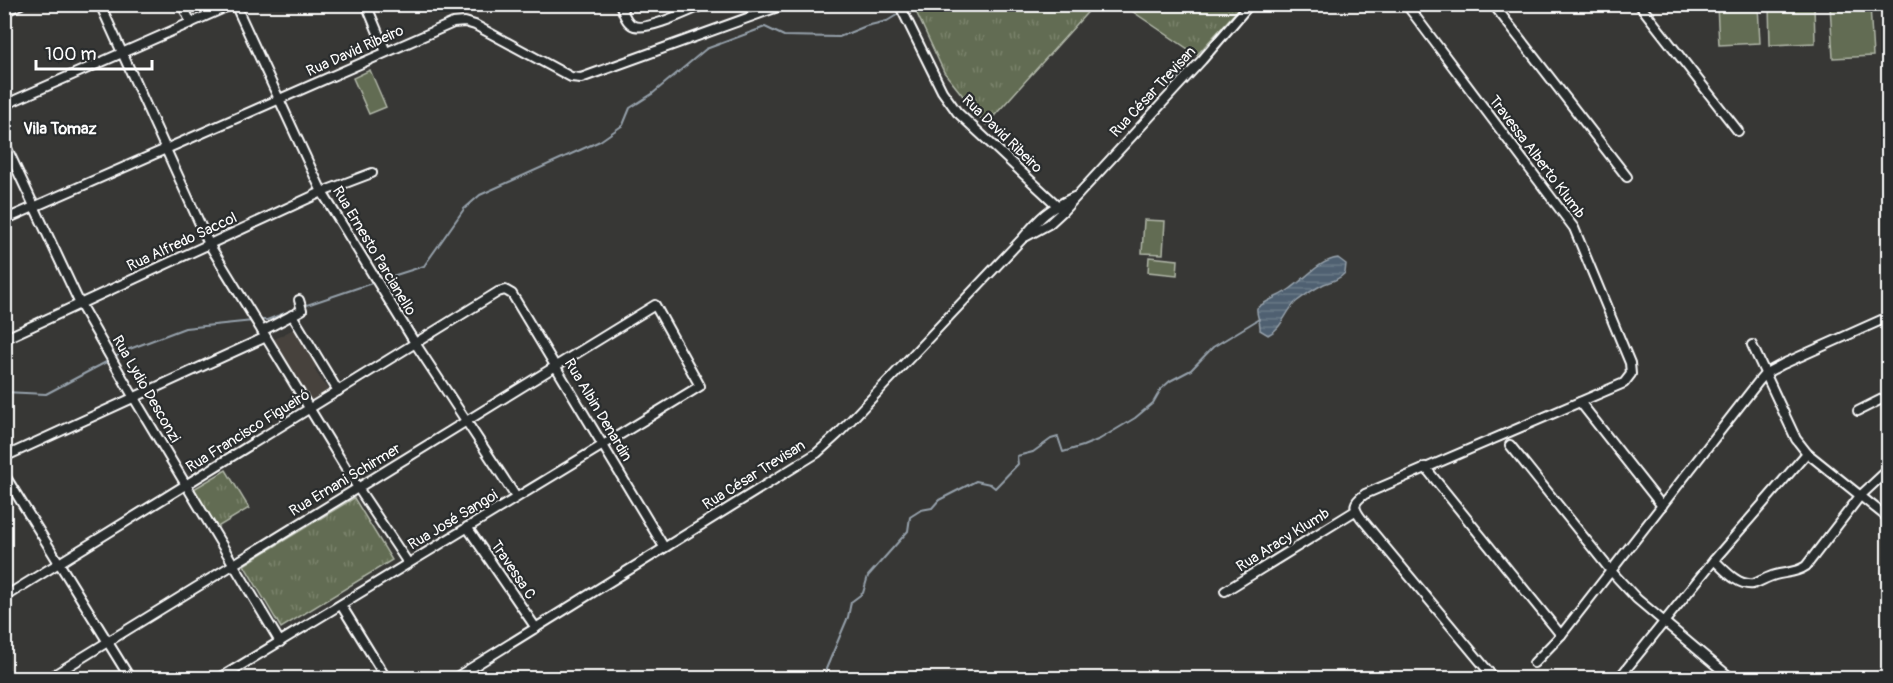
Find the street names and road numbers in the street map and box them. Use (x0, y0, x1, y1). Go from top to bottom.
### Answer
street label: Rua David Ribeiro (303, 21, 407, 81)
street label: Rua César Trevisan (1106, 43, 1200, 141)
street label: Rua David Ribeiro (958, 91, 1046, 177)
street label: Travessa Alberto Klumb (1485, 92, 1589, 222)
street label: Rua Ernesto Parcianello (328, 183, 420, 319)
street label: Rua Alfredo Saccol (124, 208, 240, 276)
street label: Rua Lydio Desconzi (108, 332, 185, 446)
street label: Rua Albin Denardin (560, 355, 636, 465)
street label: Rua Francisco Figueiró (183, 385, 313, 477)
street label: Rua César Trevisan (699, 436, 809, 514)
street label: Rua Ernani Schirmer (286, 439, 405, 521)
street label: Rua José Sangoi (405, 486, 502, 554)
street label: Rua Aracy Klumb (1233, 504, 1333, 576)
street label: Travessa C (486, 537, 540, 603)

